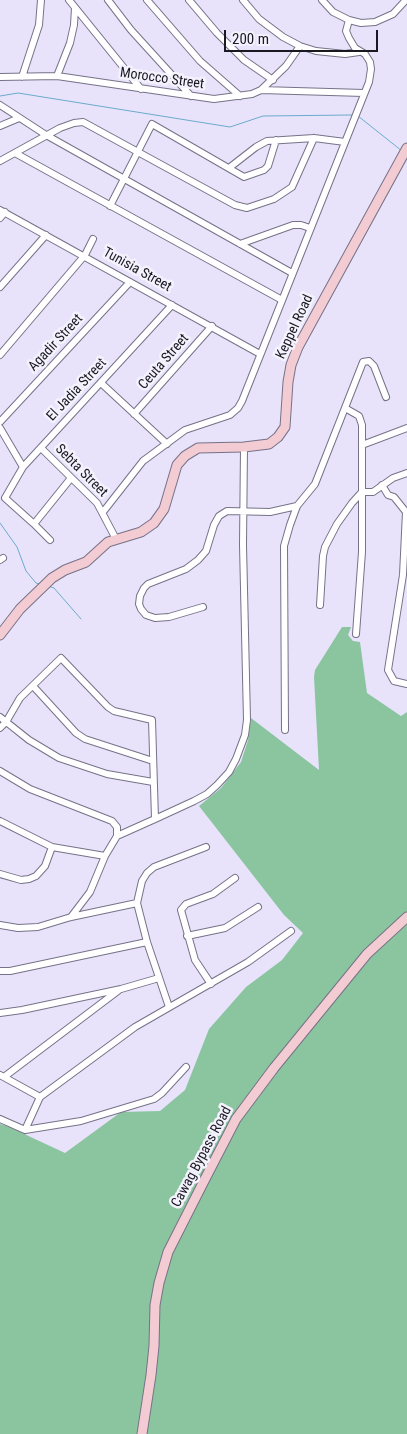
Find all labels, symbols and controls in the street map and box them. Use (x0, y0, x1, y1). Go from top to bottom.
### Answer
scale bar (227, 20, 381, 52)
text: 200 m (232, 30, 269, 48)
street label: Morocco Street (119, 65, 205, 93)
street label: Tunisia Street (100, 244, 174, 296)
street label: Keppel Road (273, 292, 317, 362)
street label: Agadir Street (25, 311, 87, 375)
street label: Ceuta Street (135, 331, 193, 393)
street label: El Jadia Street (44, 355, 110, 425)
street label: Sebta Street (51, 441, 111, 501)
street label: Cawag Bypass Road (168, 1104, 236, 1210)

